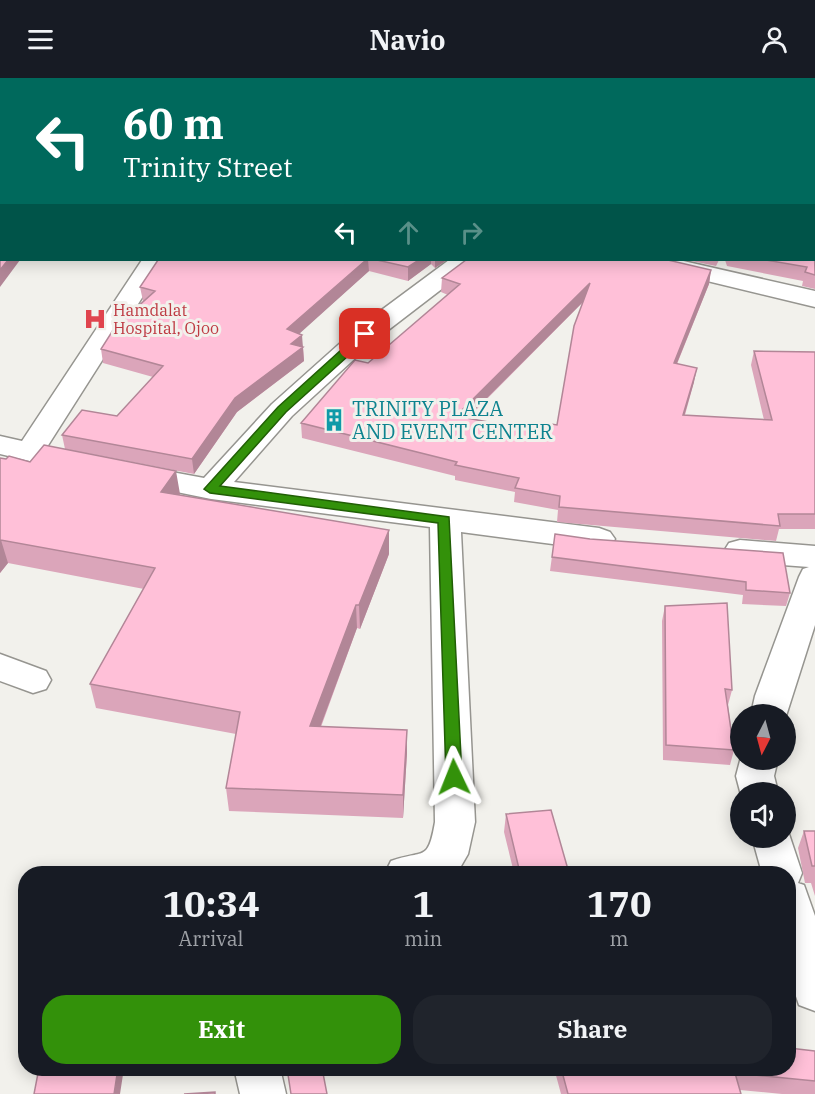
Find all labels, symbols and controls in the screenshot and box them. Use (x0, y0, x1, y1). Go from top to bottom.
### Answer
text: Navio (369, 22, 446, 57)
icon: menu (24, 23, 57, 56)
icon: person (758, 23, 791, 56)
text: 60 m (123, 96, 224, 151)
icon: left (24, 102, 102, 180)
text: Trinity Street (123, 149, 292, 184)
icon: left (329, 216, 362, 249)
icon: ahead (392, 216, 425, 249)
icon: right (455, 216, 488, 249)
place label: Hamdalat Hospital, Ojoo (113, 300, 219, 338)
hospital icon: Hamdalat Hospital, Ojoo (82, 306, 108, 332)
pin (339, 308, 390, 359)
icon: arrive (348, 317, 381, 350)
place label: TRINITY PLAZA AND EVENT CENTER (352, 395, 553, 445)
building icon: TRINITY PLAZA AND EVENT CENTER (321, 407, 347, 433)
north arrow (730, 704, 796, 770)
map controls (730, 704, 796, 848)
position arrow (422, 745, 486, 809)
button: sound (730, 782, 796, 848)
text: 10:34 (162, 880, 260, 927)
text: 1 (412, 880, 434, 927)
text: 170 (587, 880, 652, 927)
text: Arrival (179, 925, 244, 952)
text: min (404, 925, 442, 952)
text: m (610, 925, 629, 952)
button: Exit (42, 995, 401, 1064)
button: Share (413, 995, 772, 1064)

